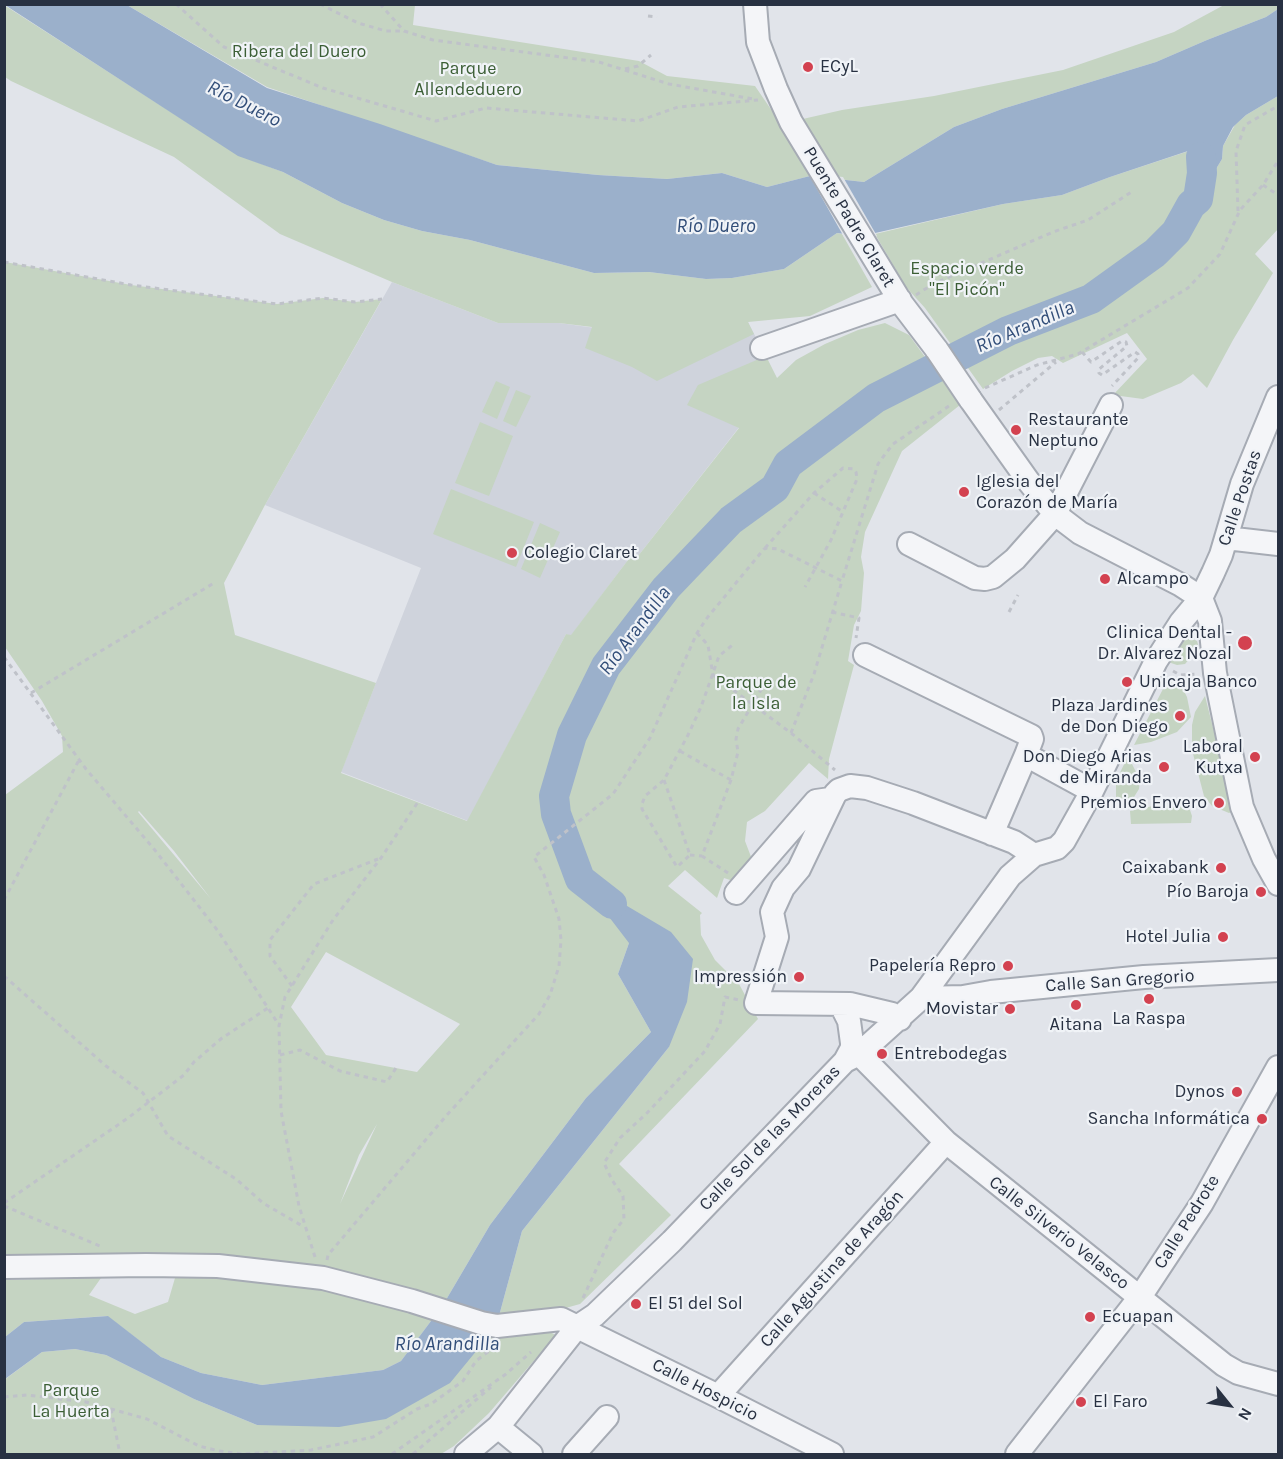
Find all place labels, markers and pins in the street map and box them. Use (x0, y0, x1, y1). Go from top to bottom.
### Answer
place label: ECyL (820, 56, 858, 78)
marker: ECyL (801, 60, 815, 74)
place label: Restaurante Neptuno (1028, 409, 1129, 452)
marker: Restaurante Neptuno (1009, 423, 1023, 437)
place label: Iglesia del Corazón de María (976, 471, 1118, 514)
marker: Iglesia del Corazón de María (957, 485, 971, 499)
place label: Colegio Claret (524, 542, 637, 564)
marker: Colegio Claret (505, 546, 519, 560)
place label: Alcampo (1117, 568, 1189, 590)
marker: Alcampo (1098, 572, 1112, 586)
place label: Clinica Dental - Dr. Alvarez Nozal (1098, 622, 1232, 664)
marker: Clinica Dental - Dr. Alvarez Nozal (1236, 634, 1254, 652)
place label: Unicaja Banco (1139, 671, 1257, 693)
marker: Unicaja Banco (1120, 675, 1134, 689)
place label: Plaza Jardines de Don Diego (1051, 695, 1168, 738)
marker: Plaza Jardines de Don Diego (1173, 709, 1187, 723)
place label: Laboral Kutxa (1183, 736, 1243, 778)
place label: Don Diego Arias de Miranda (1023, 746, 1152, 789)
marker: Laboral Kutxa (1248, 750, 1262, 764)
marker: Don Diego Arias de Miranda (1157, 760, 1171, 774)
place label: Premios Envero (1080, 792, 1207, 814)
marker: Premios Envero (1212, 796, 1226, 810)
place label: Caixabank (1122, 857, 1209, 879)
marker: Caixabank (1214, 861, 1228, 875)
place label: Pío Baroja (1167, 881, 1249, 903)
marker: Pío Baroja (1254, 885, 1268, 899)
place label: Hotel Julia (1125, 926, 1211, 948)
marker: Hotel Julia (1216, 930, 1230, 944)
place label: Papelería Repro (869, 955, 996, 977)
marker: Papelería Repro (1001, 959, 1015, 973)
place label: Impressión (694, 966, 787, 988)
marker: Impressión (792, 970, 806, 984)
marker: La Raspa (1142, 992, 1156, 1006)
place label: Movistar (926, 998, 998, 1020)
marker: Aitana (1069, 998, 1083, 1012)
marker: Movistar (1003, 1002, 1017, 1016)
place label: La Raspa (1112, 1008, 1186, 1030)
place label: Aitana (1049, 1014, 1103, 1036)
place label: Entrebodegas (894, 1043, 1007, 1065)
marker: Entrebodegas (875, 1047, 889, 1061)
place label: Dynos (1175, 1081, 1225, 1103)
marker: Dynos (1230, 1085, 1244, 1099)
place label: Sancha Informática (1088, 1108, 1250, 1130)
marker: Sancha Informática (1255, 1112, 1269, 1126)
place label: El 51 del Sol (648, 1293, 743, 1315)
marker: El 51 del Sol (629, 1297, 643, 1311)
place label: Ecuapan (1102, 1306, 1174, 1328)
marker: Ecuapan (1083, 1310, 1097, 1324)
place label: El Faro (1093, 1391, 1148, 1413)
marker: El Faro (1074, 1395, 1088, 1409)

